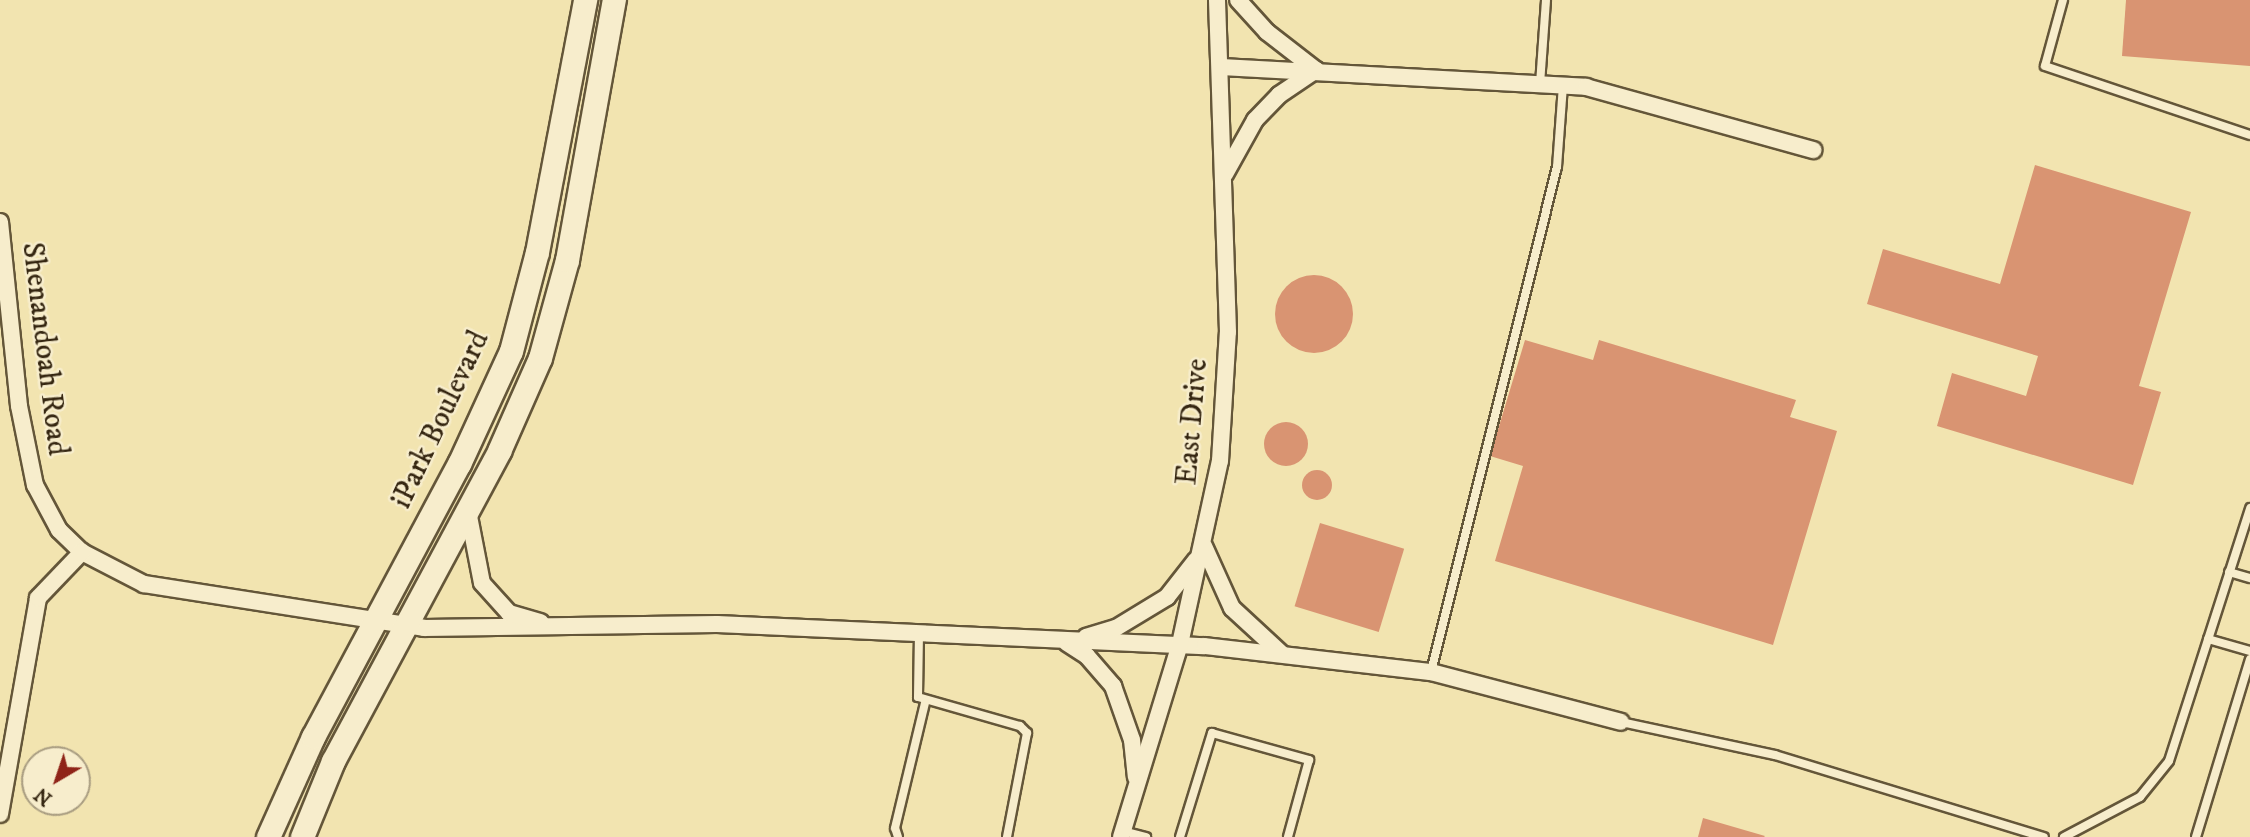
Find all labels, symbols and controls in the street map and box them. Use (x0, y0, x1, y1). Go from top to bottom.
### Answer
street label: Shenandoah Road (13, 240, 75, 458)
street label: iPark Boulevard (384, 326, 498, 514)
street label: East Drive (1170, 357, 1216, 487)
north arrow (21, 746, 91, 816)
text: N (30, 782, 57, 810)

